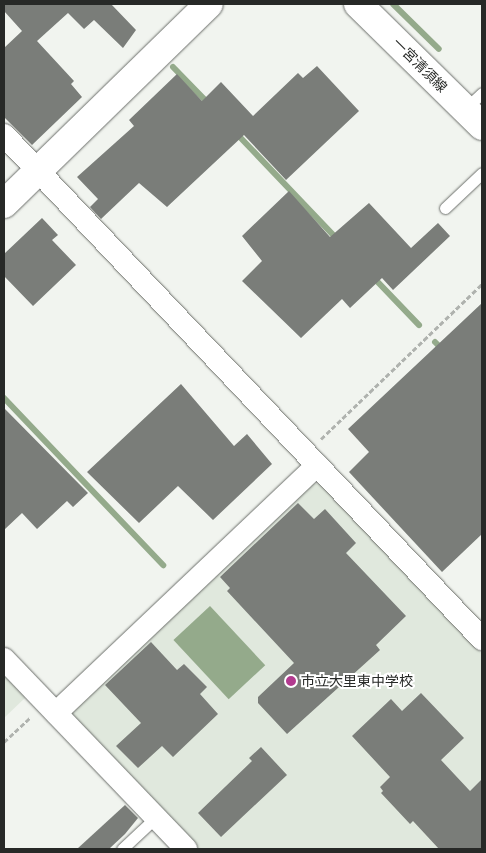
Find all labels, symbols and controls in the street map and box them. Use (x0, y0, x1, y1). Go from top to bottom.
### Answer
street label: 一宮清須線 (389, 34, 451, 96)
place label: 市立大里東中学校 (301, 673, 413, 689)
marker: 市立大里東中学校 (285, 675, 297, 687)

